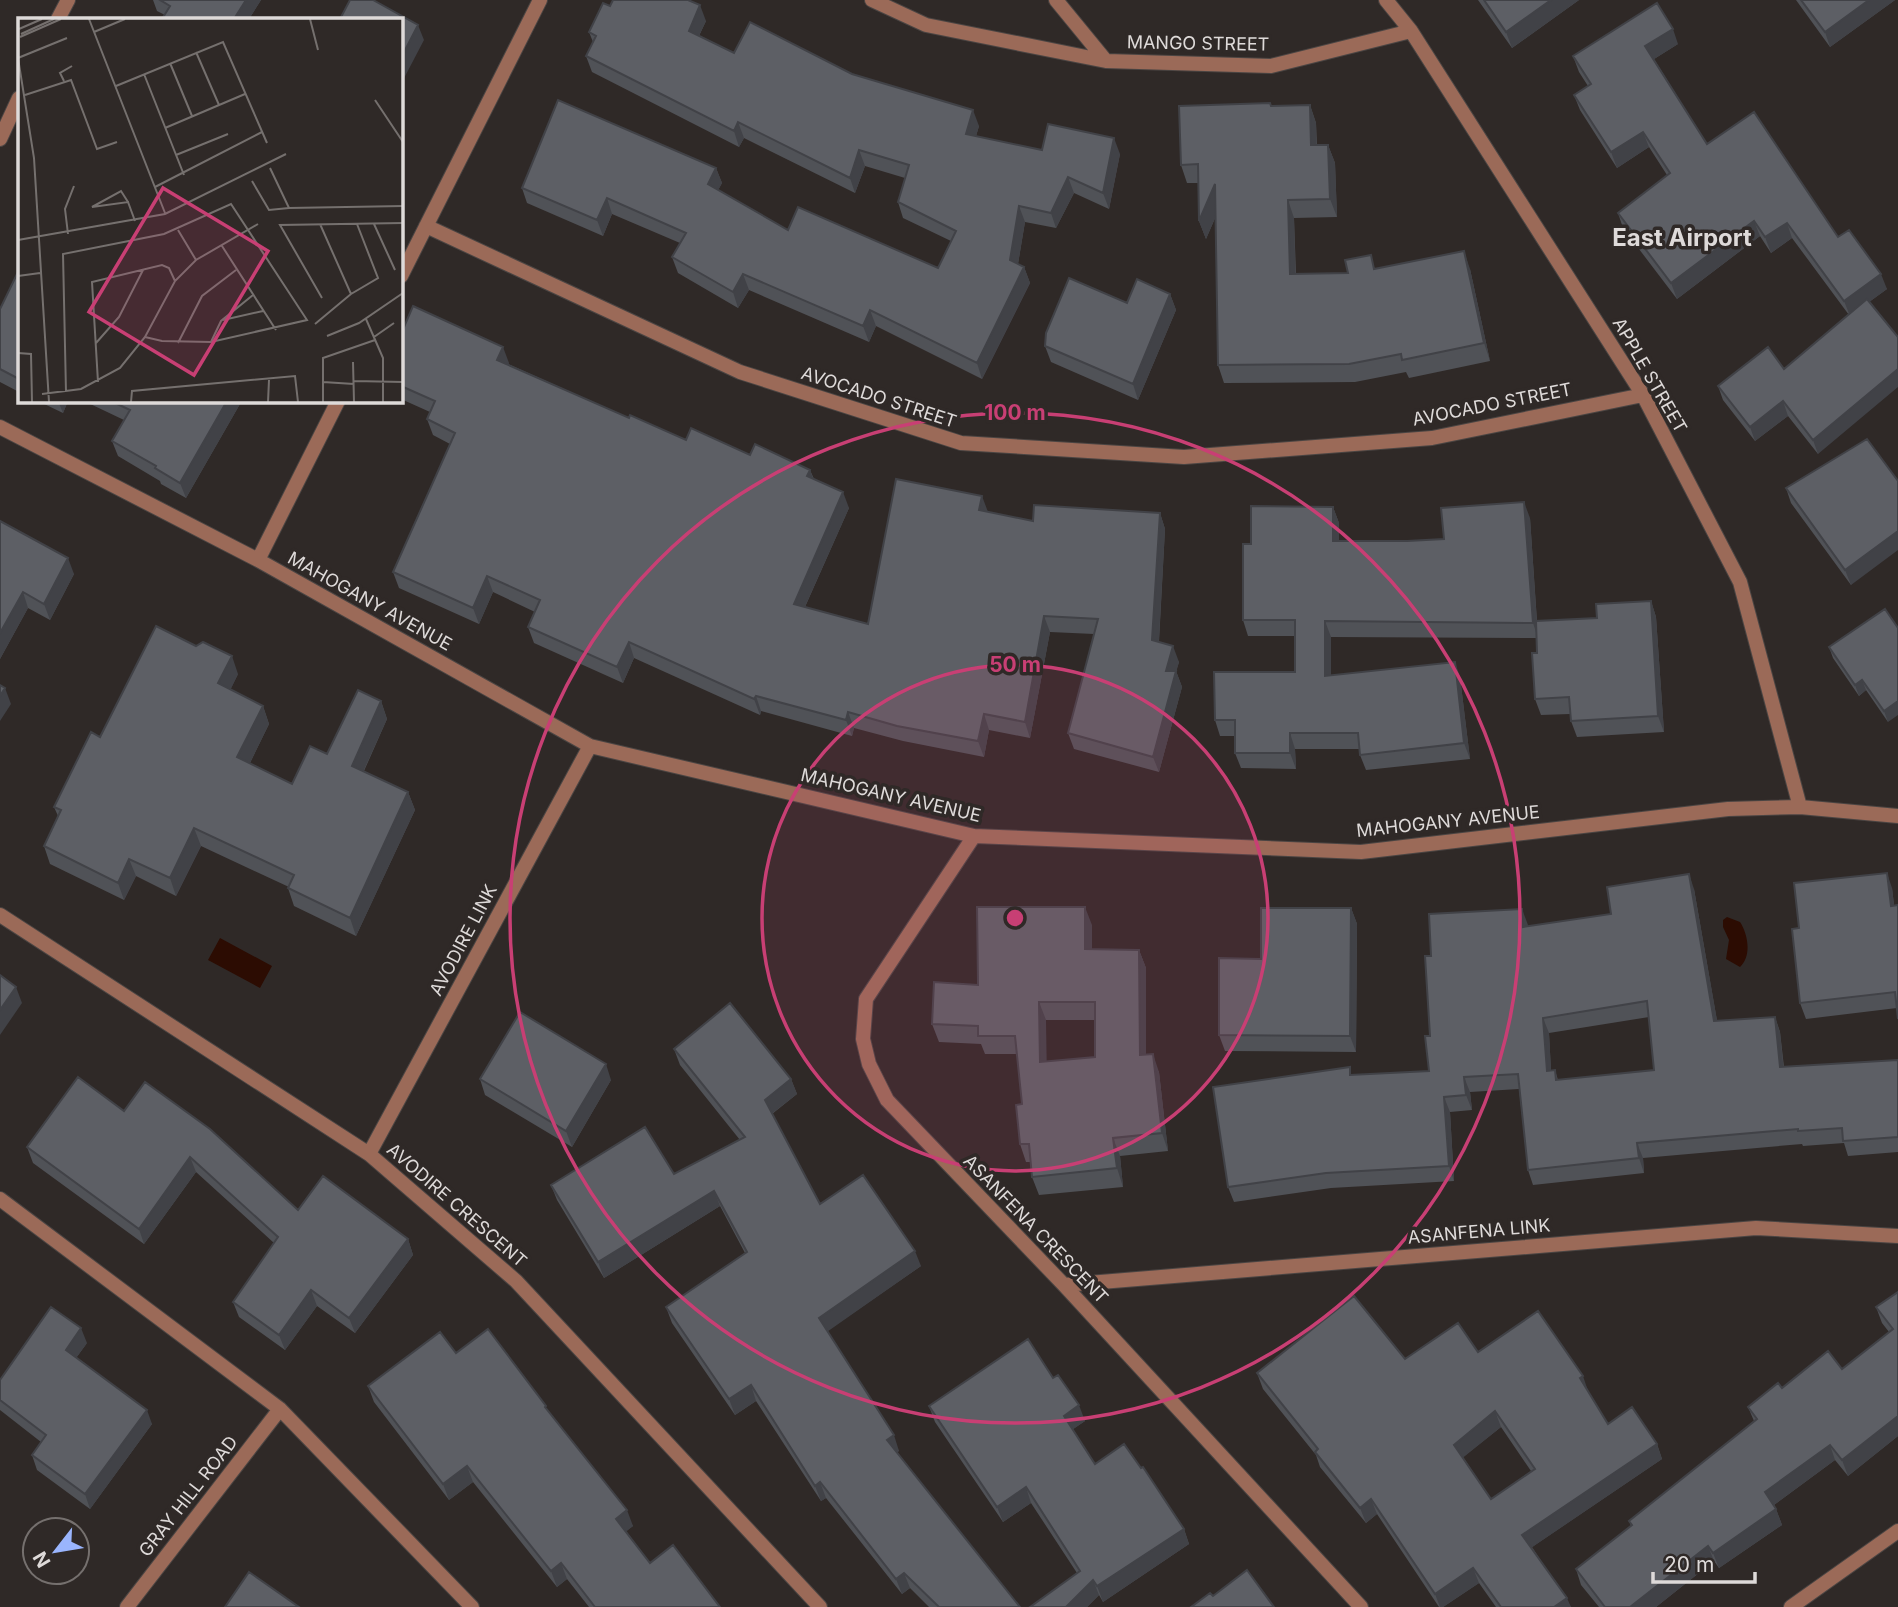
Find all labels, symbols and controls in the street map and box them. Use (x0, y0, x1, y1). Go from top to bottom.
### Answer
inset map (18, 18, 402, 402)
street label: MANGO STREET (1127, 31, 1269, 55)
district label: East Airport (1612, 223, 1752, 252)
street label: APPLE STREET (1609, 314, 1691, 436)
street label: AVOCADO STREET (799, 362, 959, 432)
street label: AVOCADO STREET (1411, 378, 1573, 430)
text: 100 m (984, 400, 1046, 425)
street label: MAHOGANY AVENUE (284, 547, 456, 655)
text: 50 m (989, 652, 1041, 677)
street label: MAHOGANY AVENUE (799, 764, 983, 826)
street label: MAHOGANY AVENUE (1355, 801, 1541, 841)
street label: AVODIRE LINK (425, 881, 501, 999)
centre of rings (1003, 906, 1027, 930)
street label: AVODIRE CRESCENT (383, 1139, 531, 1271)
street label: ASANFENA CRESCENT (959, 1150, 1113, 1308)
street label: ASANFENA LINK (1407, 1214, 1551, 1248)
street label: GRAY HILL ROAD (134, 1432, 242, 1560)
north arrow (21, 1516, 91, 1586)
scale bar (1653, 1540, 1755, 1584)
text: N (28, 1547, 55, 1572)
text: 20 m (1664, 1552, 1714, 1577)

